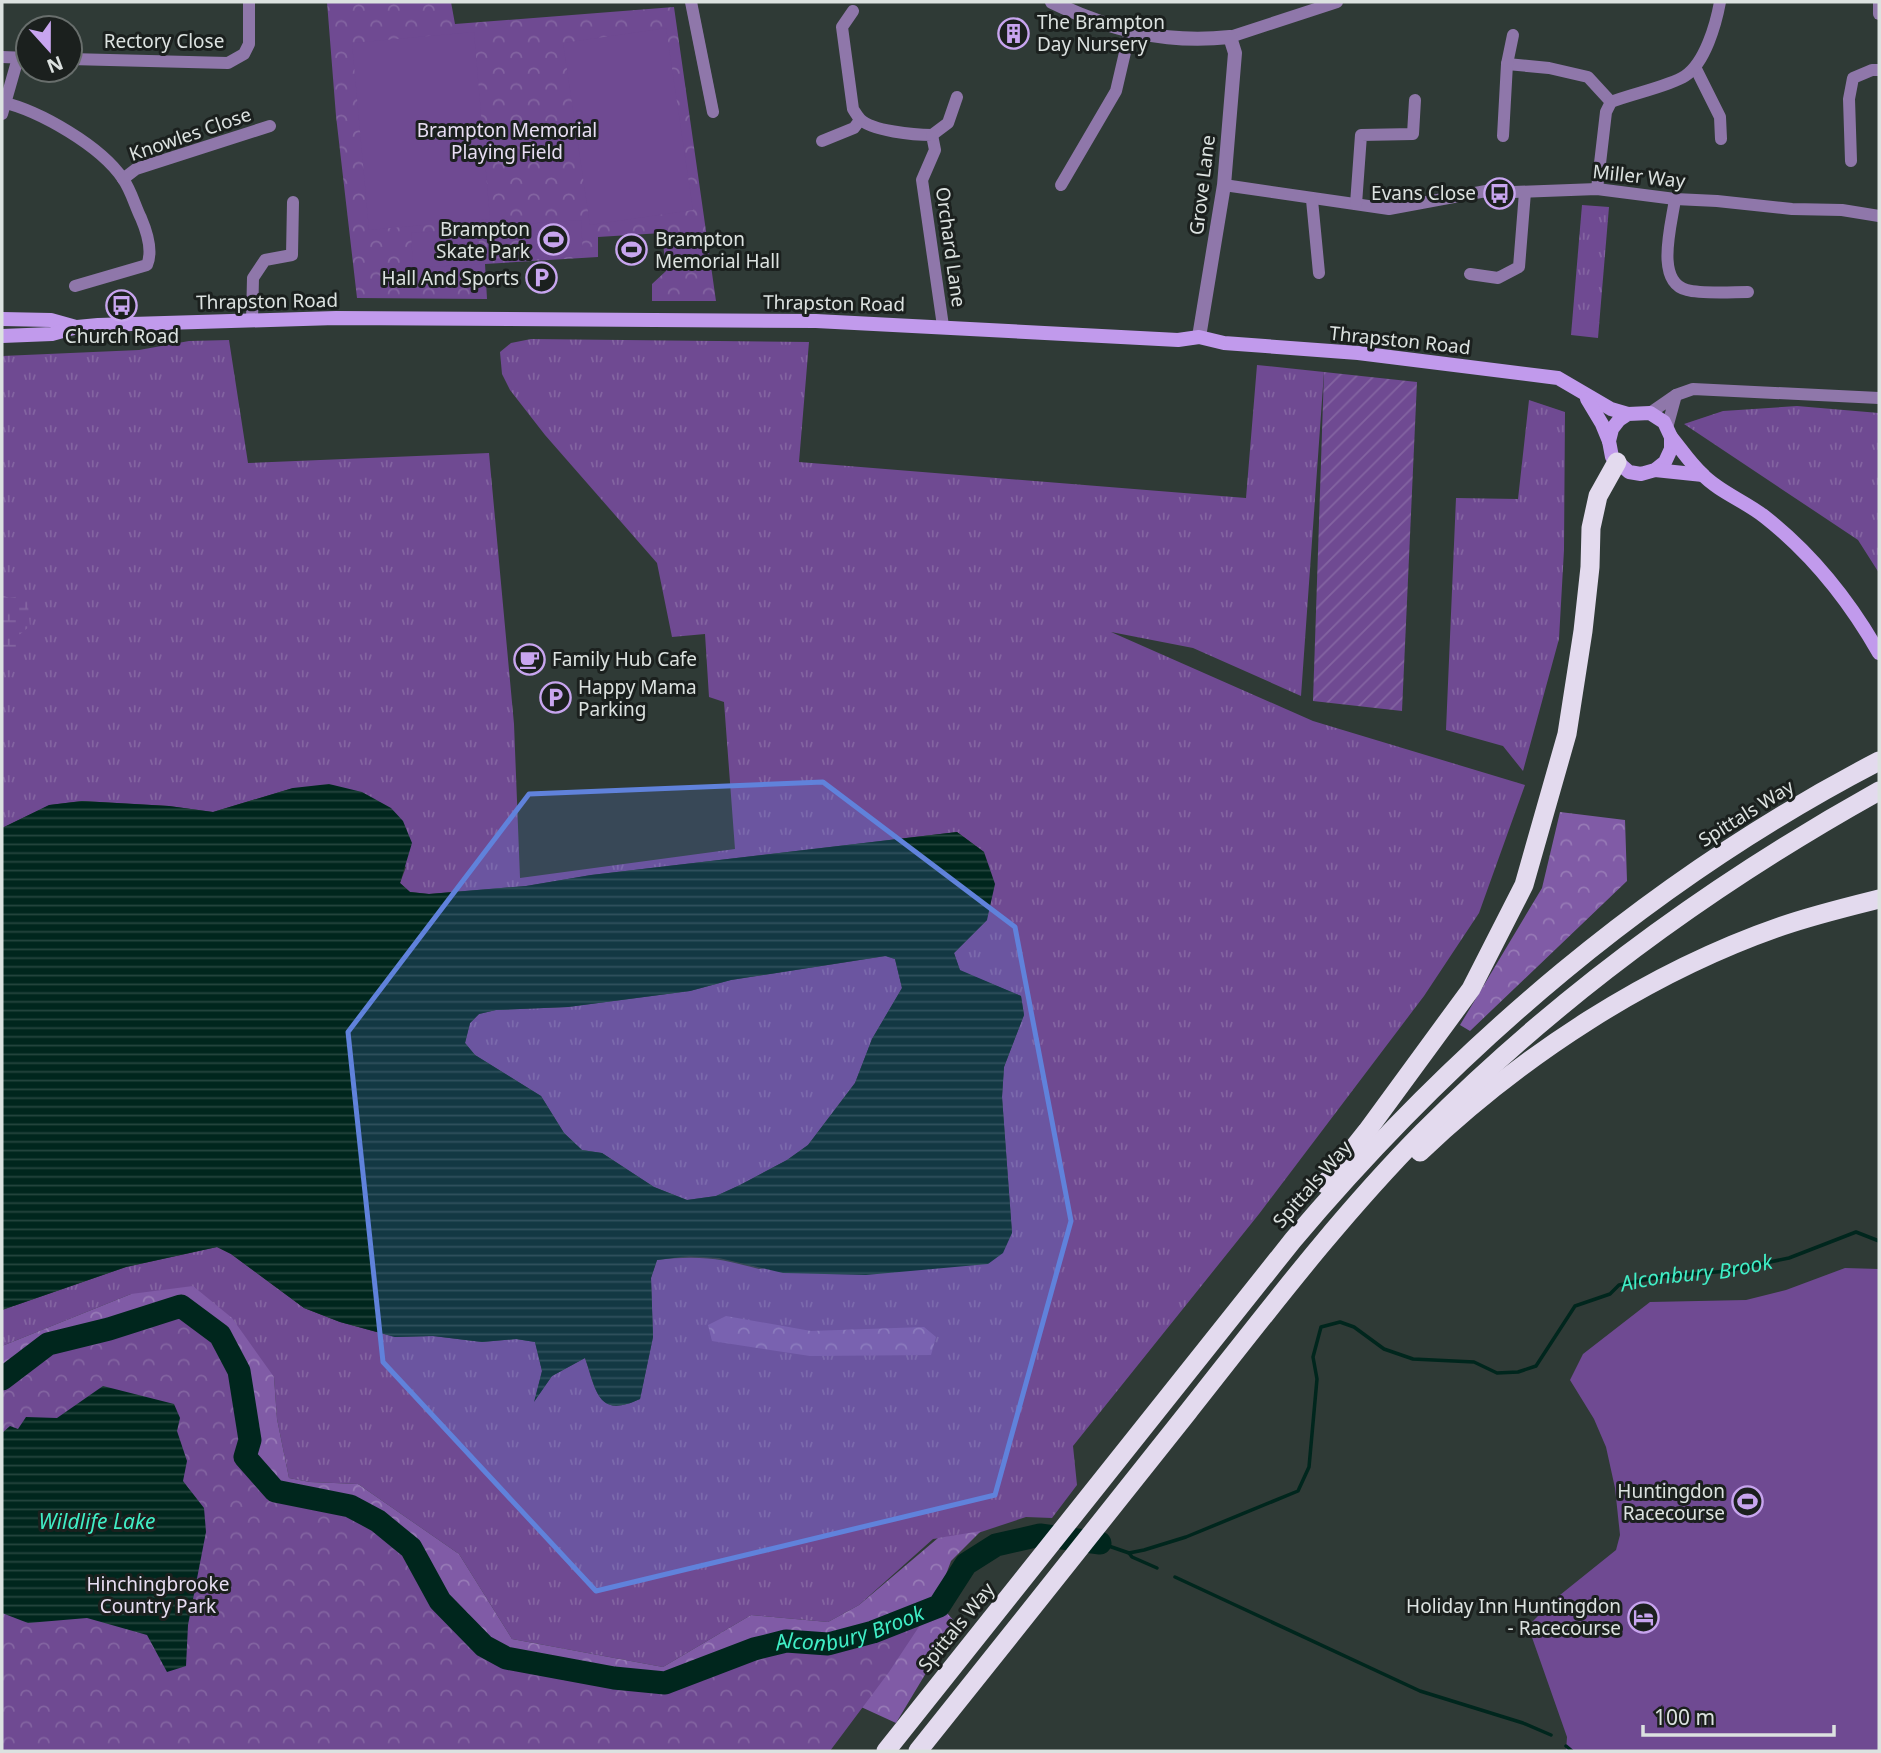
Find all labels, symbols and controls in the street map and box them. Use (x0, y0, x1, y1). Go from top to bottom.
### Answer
place label: The Brampton Day Nursery (1037, 9, 1165, 57)
north arrow (14, 14, 84, 84)
building icon: The Brampton Day Nursery (997, 16, 1031, 50)
street label: Rectory Close (104, 28, 224, 54)
text: N (43, 50, 67, 80)
street label: Knowles Close (126, 101, 254, 167)
park label: Brampton Memorial Playing Field (417, 117, 597, 165)
street label: Grove Lane (1183, 133, 1221, 237)
street label: Miller Way (1591, 158, 1687, 194)
bus stop icon: Evans Close (1482, 176, 1516, 210)
place label: Evans Close (1371, 180, 1476, 206)
street label: Orchard Lane (930, 185, 972, 309)
place label: Brampton Skate Park (436, 216, 530, 264)
sports icon: Brampton Skate Park (536, 223, 570, 257)
place label: Brampton Memorial Hall (655, 226, 780, 274)
sports icon: Brampton Memorial Hall (615, 233, 649, 267)
parking icon: Hall And Sports (525, 261, 559, 295)
place label: Hall And Sports (382, 265, 519, 291)
street label: Thrapston Road (196, 287, 338, 315)
bus stop icon: Church Road (105, 288, 139, 322)
street label: Thrapston Road (763, 289, 905, 317)
street label: Thrapston Road (1328, 320, 1472, 360)
place label: Church Road (65, 323, 179, 349)
cafe icon: Family Hub Cafe (512, 642, 546, 676)
place label: Family Hub Cafe (552, 646, 697, 672)
place label: Happy Mama Parking (578, 674, 697, 722)
parking icon: Happy Mama Parking (538, 681, 572, 715)
street label: Spittals Way (1693, 773, 1799, 853)
street label: Spittals Way (1267, 1134, 1357, 1233)
water label: Alconbury Brook (1616, 1247, 1776, 1298)
place label: Huntingdon Racecourse (1617, 1478, 1725, 1526)
sports icon: Huntingdon Racecourse (1731, 1485, 1765, 1519)
water label: Wildlife Lake (39, 1507, 155, 1535)
park label: Hinchingbrooke Country Park (87, 1571, 229, 1619)
street label: Spittals Way (912, 1577, 1000, 1677)
place label: Holiday Inn Huntingdon - Racecourse (1406, 1593, 1621, 1641)
water label: Alconbury Brook (770, 1598, 929, 1657)
hotel icon: Holiday Inn Huntingdon - Racecourse (1627, 1600, 1661, 1634)
scale bar (1643, 1694, 1834, 1738)
text: 100 m (1654, 1703, 1715, 1731)

